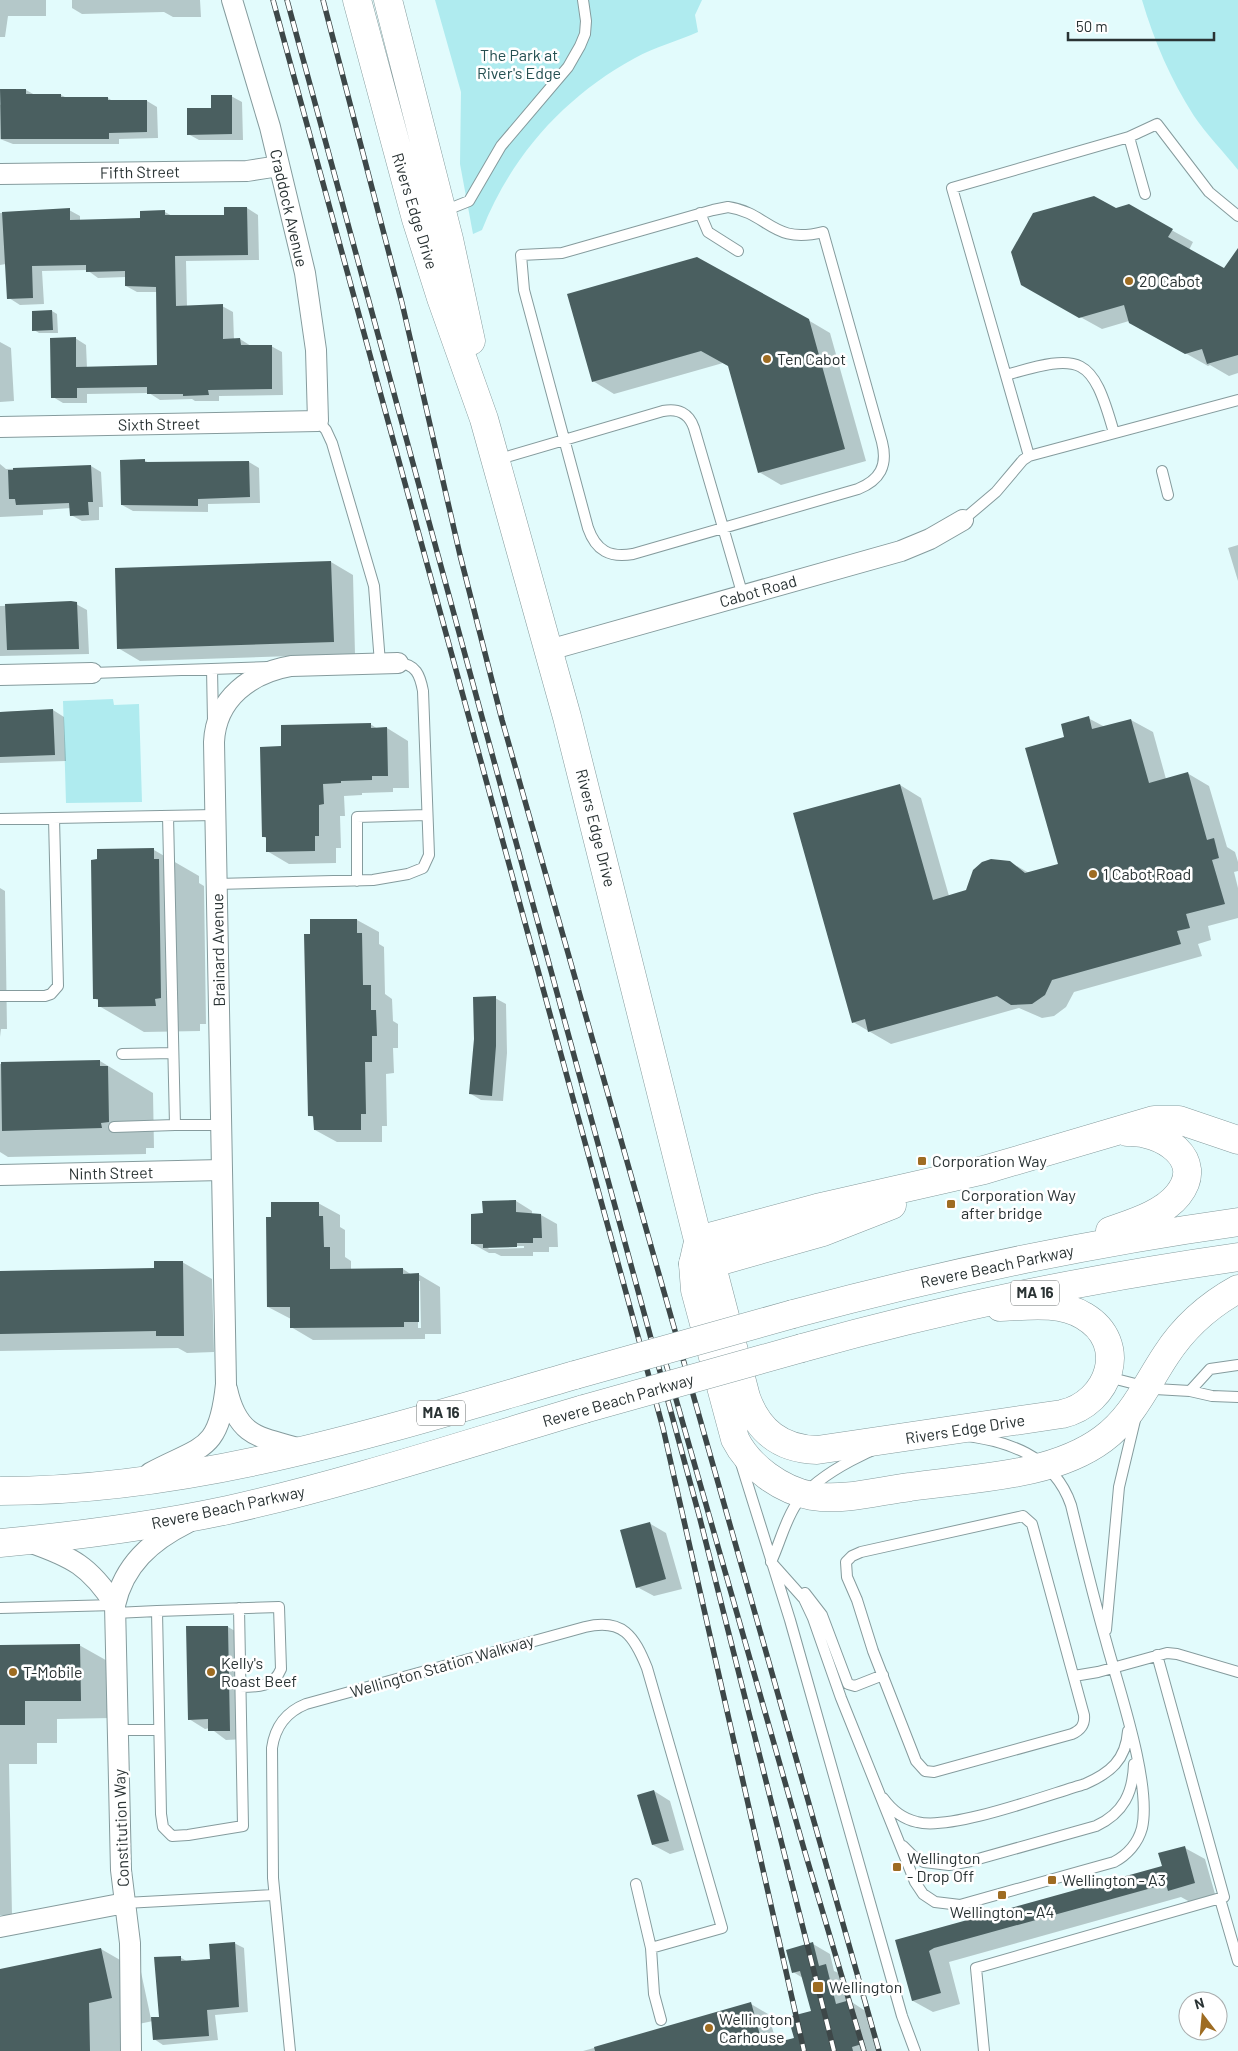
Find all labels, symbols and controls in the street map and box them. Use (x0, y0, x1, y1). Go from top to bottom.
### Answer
scale bar (1068, 10, 1214, 42)
text: 50 m (1076, 17, 1108, 35)
park label: The Park at River's Edge (477, 45, 561, 82)
street label: Craddock Avenue (267, 147, 312, 269)
street label: Rivers Edge Drive (389, 150, 442, 271)
street label: Fifth Street (100, 161, 180, 182)
place label: 20 Cabot (1139, 271, 1201, 290)
marker: 20 Cabot (1123, 275, 1135, 287)
place label: Ten Cabot (777, 349, 846, 368)
marker: Ten Cabot (761, 353, 773, 365)
street label: Sixth Street (118, 413, 200, 434)
street label: Cabot Road (717, 570, 799, 611)
street label: Rivers Edge Drive (573, 767, 620, 889)
place label: 1 Cabot Road (1103, 864, 1191, 883)
marker: 1 Cabot Road (1087, 868, 1099, 880)
street label: Brainard Avenue (207, 893, 228, 1007)
place label: Corporation Way (932, 1151, 1047, 1170)
marker: Corporation Way (916, 1155, 928, 1167)
street label: Ninth Street (68, 1162, 154, 1183)
place label: Corporation Way after bridge (961, 1185, 1076, 1222)
marker: Corporation Way after bridge (945, 1198, 957, 1210)
street label: Revere Beach Parkway (918, 1240, 1076, 1291)
road number: MA 16 (1011, 1280, 1059, 1306)
street label: Revere Beach Parkway (540, 1369, 696, 1430)
road number: MA 16 (417, 1400, 465, 1426)
street label: Rivers Edge Drive (904, 1410, 1026, 1447)
street label: Revere Beach Parkway (149, 1481, 307, 1532)
street label: Wellington Station Walkway (348, 1630, 537, 1701)
place label: Kelly's Roast Beef (221, 1653, 297, 1690)
place label: T-Mobile (23, 1662, 82, 1681)
marker: T-Mobile (7, 1666, 19, 1678)
marker: Kelly's Roast Beef (205, 1666, 217, 1678)
street label: Constitution Way (109, 1768, 132, 1887)
place label: Wellington - Drop Off (907, 1848, 980, 1885)
marker: Wellington - Drop Off (891, 1861, 903, 1873)
place label: Wellington - A3 (1062, 1870, 1166, 1889)
marker: Wellington - A3 (1046, 1874, 1058, 1886)
marker: Wellington - A4 (996, 1889, 1008, 1901)
place label: Wellington - A4 (950, 1902, 1054, 1921)
place label: Wellington (829, 1977, 902, 1996)
marker: Wellington (811, 1980, 825, 1994)
north arrow (1178, 1991, 1228, 2041)
text: N (1192, 1994, 1206, 2012)
place label: Wellington Carhouse (719, 2009, 792, 2046)
marker: Wellington Carhouse (703, 2022, 715, 2034)

